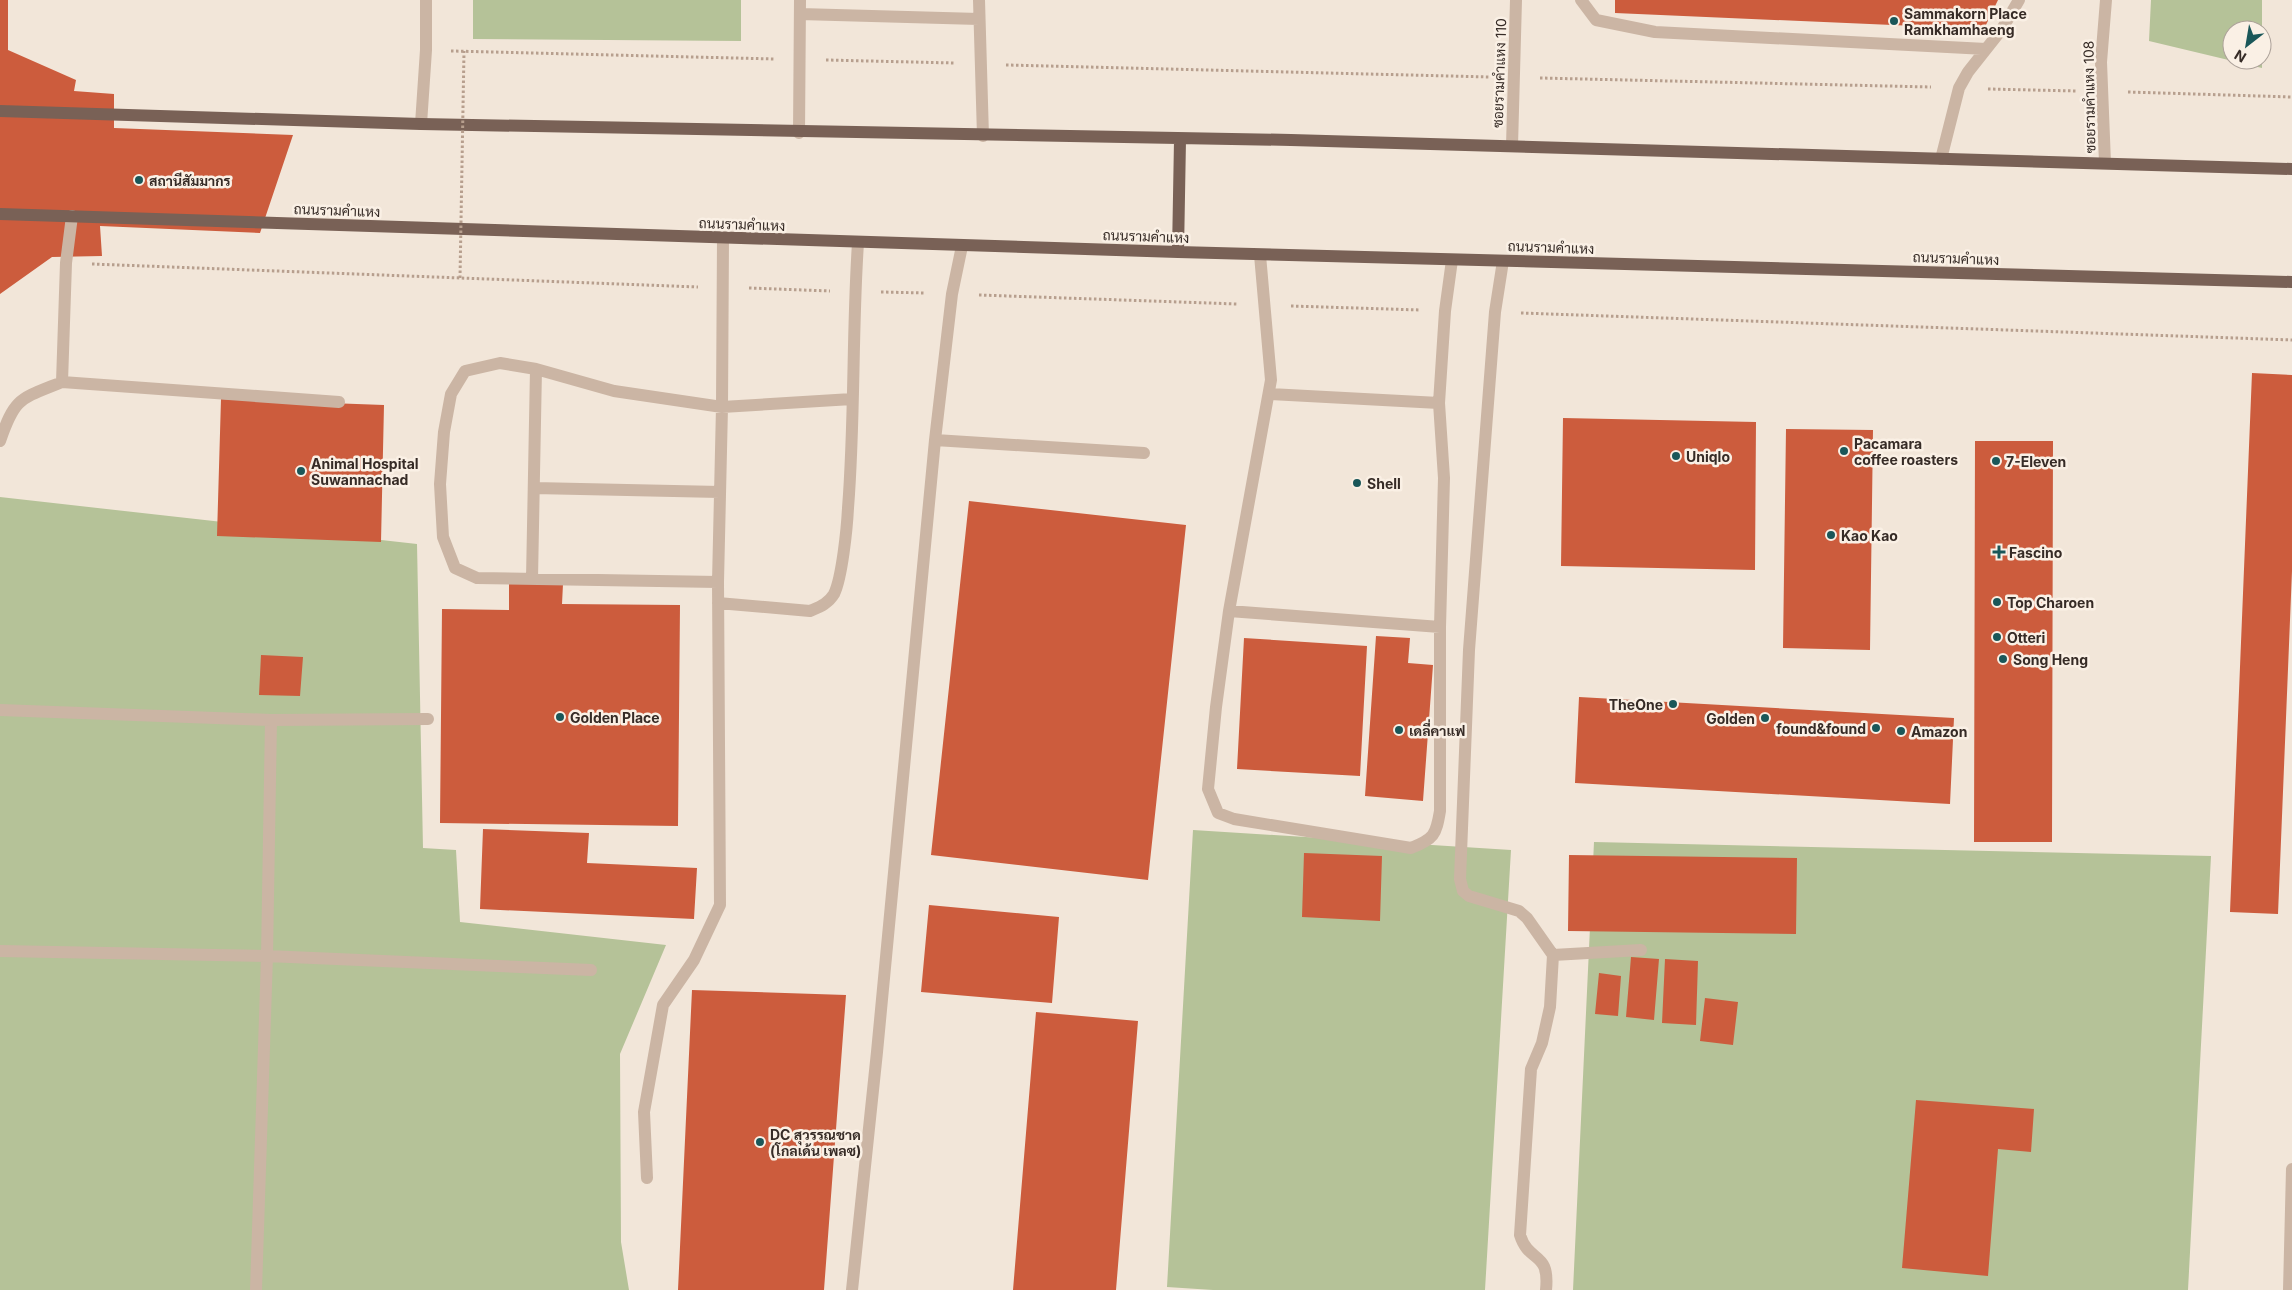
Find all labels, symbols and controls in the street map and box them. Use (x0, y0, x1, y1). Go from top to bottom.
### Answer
place label: Sammakorn Place Ramkhamhaeng (1904, 5, 2027, 38)
marker: Sammakorn Place Ramkhamhaeng (1888, 15, 1900, 27)
street label: ซอยรามคำแหง 110 (1489, 18, 1509, 128)
north arrow (2222, 20, 2272, 70)
street label: ซอยรามคำแหง 108 (2080, 40, 2098, 154)
text: N (2231, 47, 2249, 67)
place label: สถานีสัมมากร (149, 172, 231, 189)
marker: สถานีสัมมากร (133, 174, 145, 186)
street label: ถนนรามคำแหง (293, 200, 381, 220)
street label: ถนนรามคำแหง (698, 214, 786, 234)
street label: ถนนรามคำแหง (1102, 226, 1190, 246)
street label: ถนนรามคำแหง (1507, 237, 1595, 257)
street label: ถนนรามคำแหง (1912, 248, 2000, 268)
place label: Pacamara coffee roasters (1854, 435, 1958, 468)
marker: Pacamara coffee roasters (1838, 445, 1850, 457)
place label: Uniqlo (1686, 448, 1730, 465)
marker: Uniqlo (1670, 450, 1682, 462)
place label: 7-Eleven (2006, 453, 2066, 470)
place label: Animal Hospital Suwannachad (311, 455, 419, 488)
marker: 7-Eleven (1990, 455, 2002, 467)
marker: Animal Hospital Suwannachad (295, 465, 307, 477)
place label: Shell (1367, 475, 1401, 492)
marker: Shell (1351, 477, 1363, 489)
place label: Kao Kao (1841, 527, 1898, 544)
marker: Kao Kao (1825, 529, 1837, 541)
place label: Fascino (2009, 544, 2063, 561)
marker: Fascino (1993, 546, 2005, 558)
place label: Top Charoen (2007, 594, 2094, 611)
marker: Top Charoen (1991, 596, 2003, 608)
place label: Otteri (2007, 629, 2046, 646)
marker: Otteri (1991, 631, 2003, 643)
place label: Song Heng (2013, 651, 2088, 668)
marker: Song Heng (1997, 653, 2009, 665)
place label: TheOne (1609, 696, 1663, 713)
marker: TheOne (1667, 698, 1679, 710)
place label: Golden Place (570, 709, 660, 726)
place label: Golden (1706, 710, 1755, 727)
marker: Golden Place (554, 711, 566, 723)
marker: Golden (1759, 712, 1771, 724)
place label: เดลี่คาแฟ (1409, 719, 1465, 739)
place label: found&found (1776, 720, 1866, 737)
marker: found&found (1870, 722, 1882, 734)
place label: Amazon (1911, 723, 1967, 740)
marker: เดลี่คาแฟ (1393, 724, 1405, 736)
marker: Amazon (1895, 725, 1907, 737)
place label: DC สุวรรณชาด (โกลเด้น เพลซ) (770, 1126, 861, 1159)
marker: DC สุวรรณชาด (โกลเด้น เพลซ) (754, 1136, 766, 1148)

